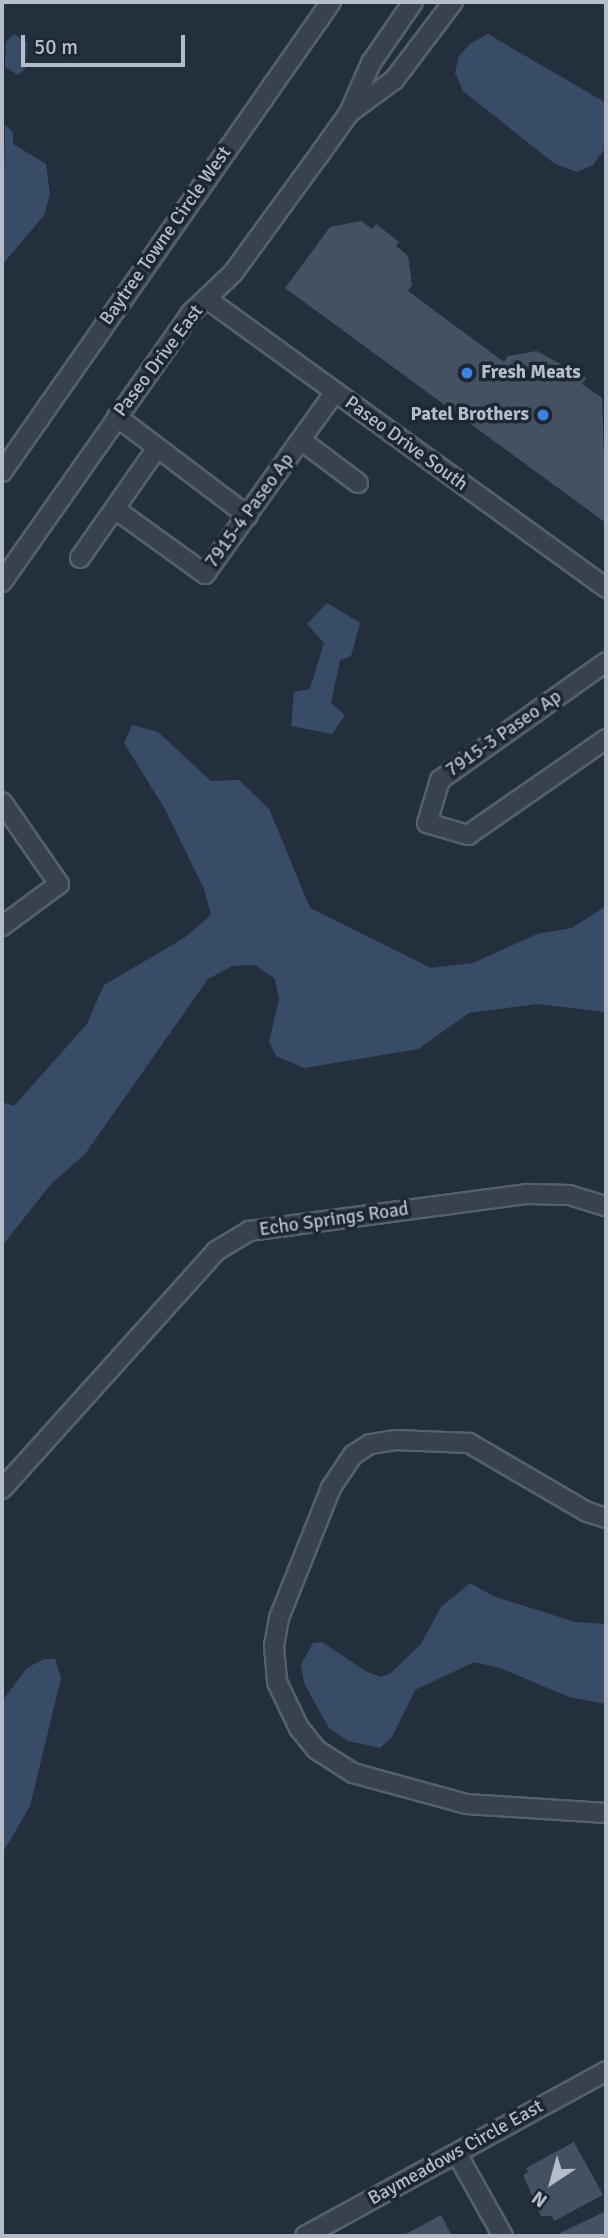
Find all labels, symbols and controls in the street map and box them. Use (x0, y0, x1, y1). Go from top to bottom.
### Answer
scale bar (24, 21, 189, 65)
text: 50 m (34, 34, 78, 60)
street label: Baytree Towne Circle West (96, 142, 236, 330)
street label: Paseo Drive East (110, 301, 208, 421)
place label: Fresh Meats (481, 362, 581, 384)
marker: Fresh Meats (459, 365, 475, 381)
street label: Paseo Drive South (340, 392, 472, 496)
place label: Patel Brothers (411, 404, 529, 426)
marker: Patel Brothers (535, 407, 551, 423)
street label: 7915-4 Paseo Ap (201, 449, 299, 573)
street label: 7915-3 Paseo Ap (442, 686, 566, 782)
street label: Echo Springs Road (258, 1198, 410, 1242)
street label: Baymeadows Circle East (365, 2095, 547, 2211)
north arrow (517, 2147, 587, 2217)
text: N (527, 2185, 552, 2213)

